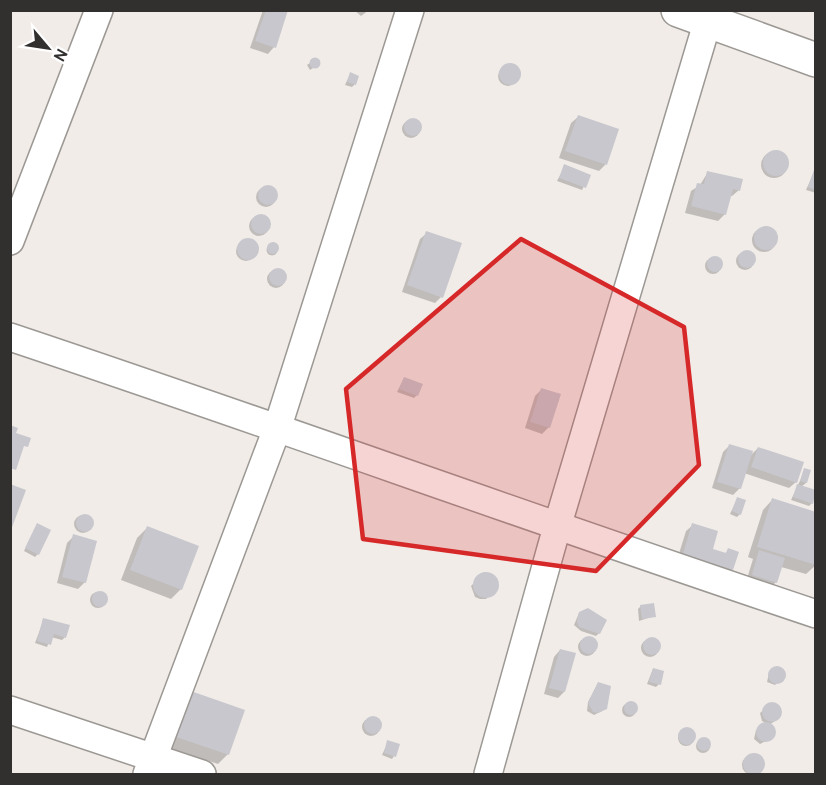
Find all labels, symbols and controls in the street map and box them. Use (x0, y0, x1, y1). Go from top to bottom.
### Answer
north arrow (18, 18, 78, 78)
text: N (50, 45, 72, 65)

